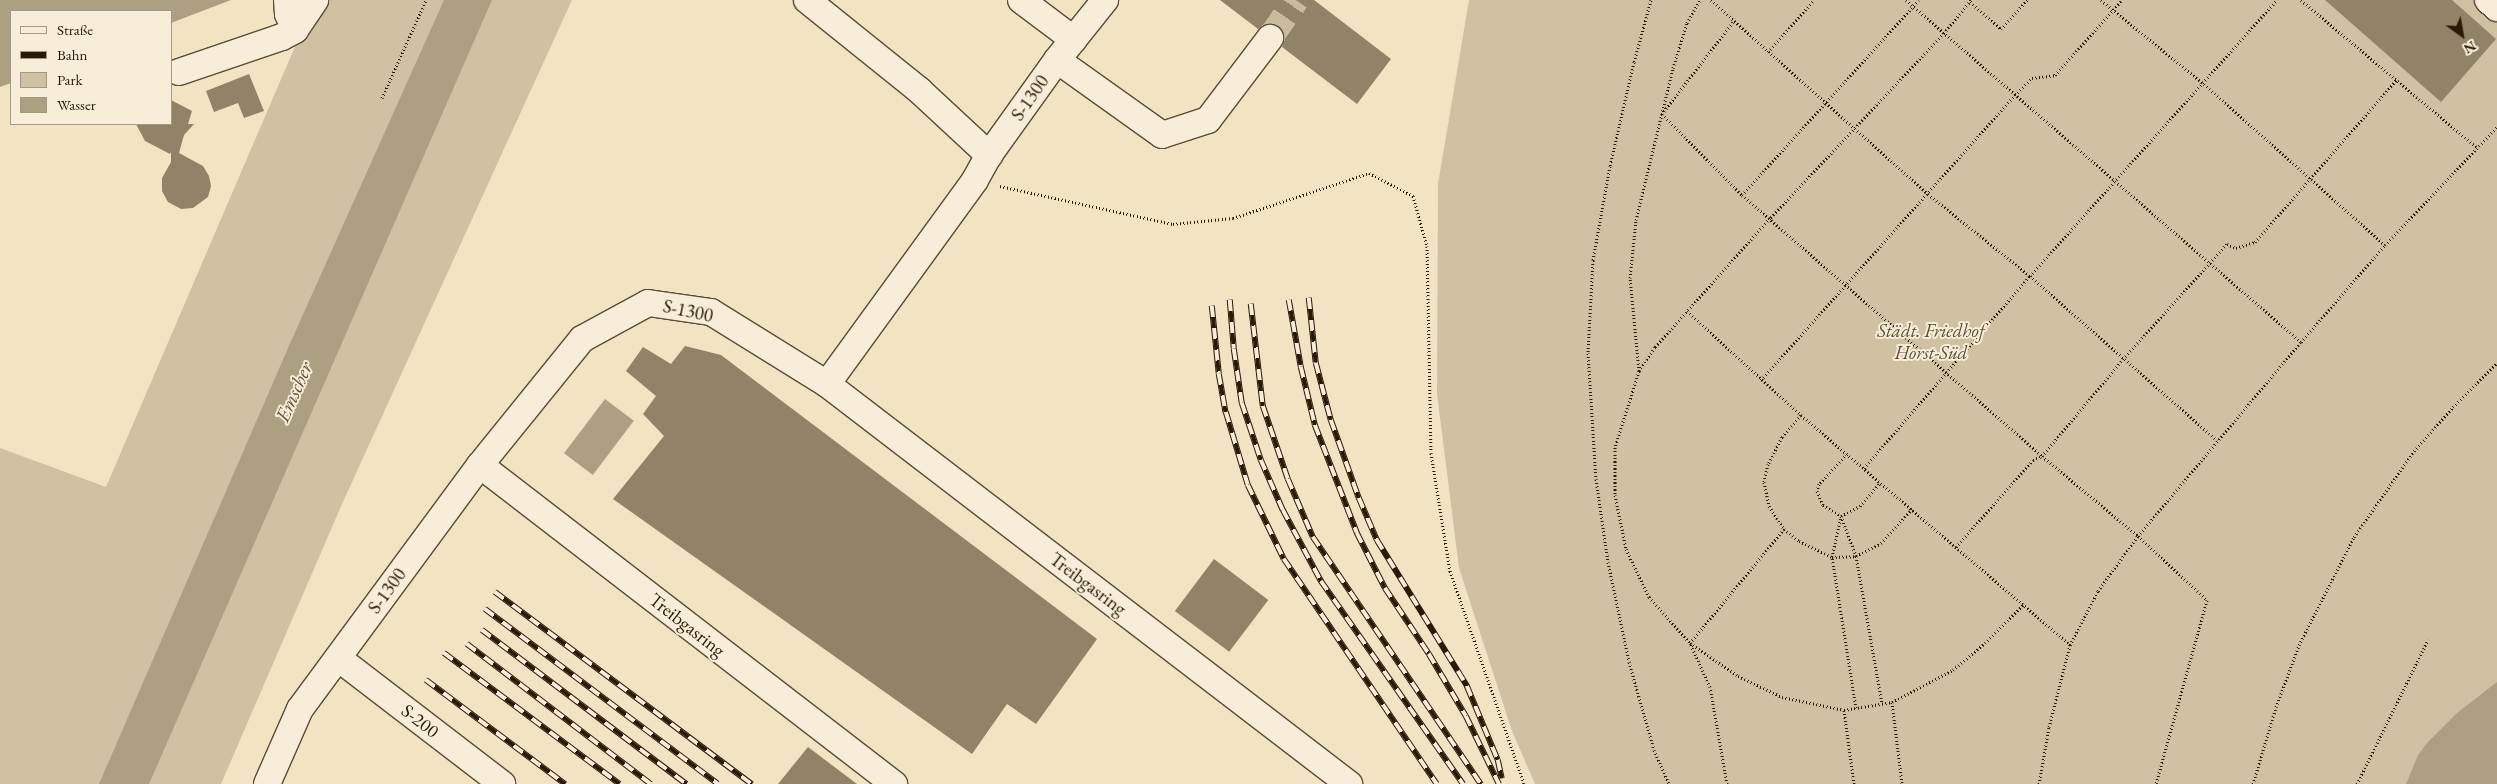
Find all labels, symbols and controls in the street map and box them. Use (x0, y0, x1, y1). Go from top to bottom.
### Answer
legend (10, 10, 172, 125)
north arrow (2437, 10, 2487, 60)
text: Straße (57, 20, 93, 39)
text: N (2460, 37, 2480, 58)
text: Bahn (57, 45, 87, 64)
text: Park (57, 70, 83, 89)
street label: S-1300 (1006, 71, 1054, 125)
text: Wasser (57, 95, 96, 114)
street label: S-1300 (661, 295, 715, 327)
park label: Städt. Friedhof Horst-Süd (1877, 320, 1985, 364)
water label: Emscher (270, 358, 318, 426)
street label: Treibgasring (1045, 548, 1131, 620)
street label: S-1300 (363, 564, 411, 618)
street label: Treibgasring (644, 588, 730, 662)
street label: S-200 (397, 699, 443, 743)

